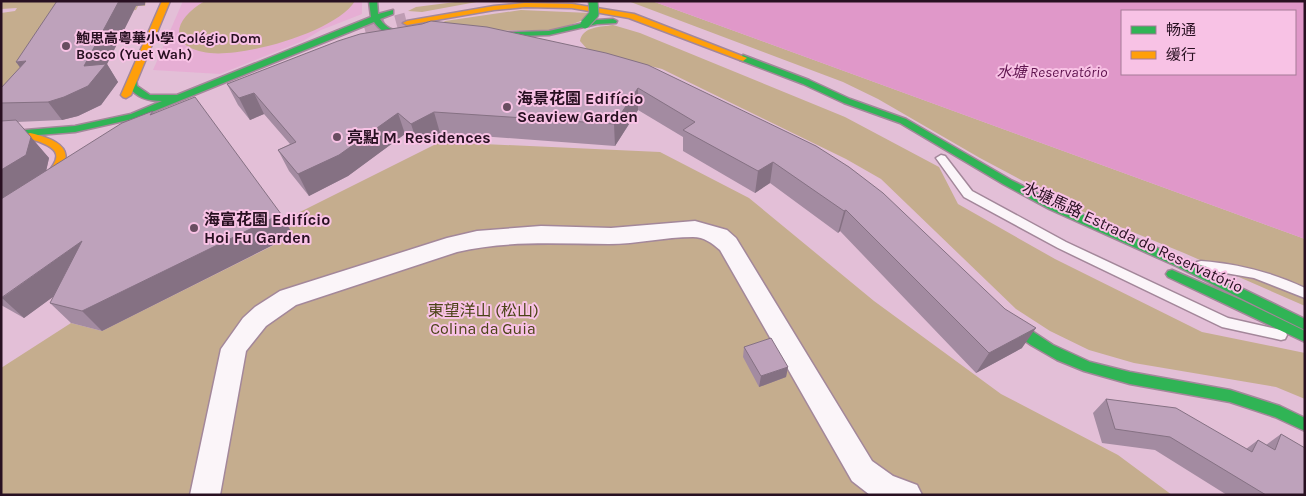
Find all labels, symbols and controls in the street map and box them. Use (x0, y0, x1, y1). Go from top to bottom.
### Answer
legend (1121, 10, 1296, 75)
text: 畅通 (1166, 21, 1196, 39)
place label: 鮑思高粵華小學 Colégio Dom Bosco (Yuet Wah) (76, 30, 261, 63)
marker: 鮑思高粵華小學 Colégio Dom Bosco (Yuet Wah) (60, 40, 72, 52)
text: 缓行 (1166, 46, 1196, 64)
water label: 水塘 Reservatório (997, 63, 1108, 81)
place label: 海景花園 Edifício Seaview Garden (517, 89, 643, 126)
marker: 海景花園 Edifício Seaview Garden (501, 101, 513, 113)
place label: 亮點 M. Residences (347, 128, 491, 147)
marker: 亮點 M. Residences (331, 131, 343, 143)
street label: 水塘馬路 Estrada do Reservatório (1020, 177, 1246, 297)
place label: 海富花園 Edifício Hoi Fu Garden (204, 210, 330, 247)
marker: 海富花園 Edifício Hoi Fu Garden (188, 222, 200, 234)
park label: 東望洋山 (松山) Colina da Guia (427, 301, 539, 338)

